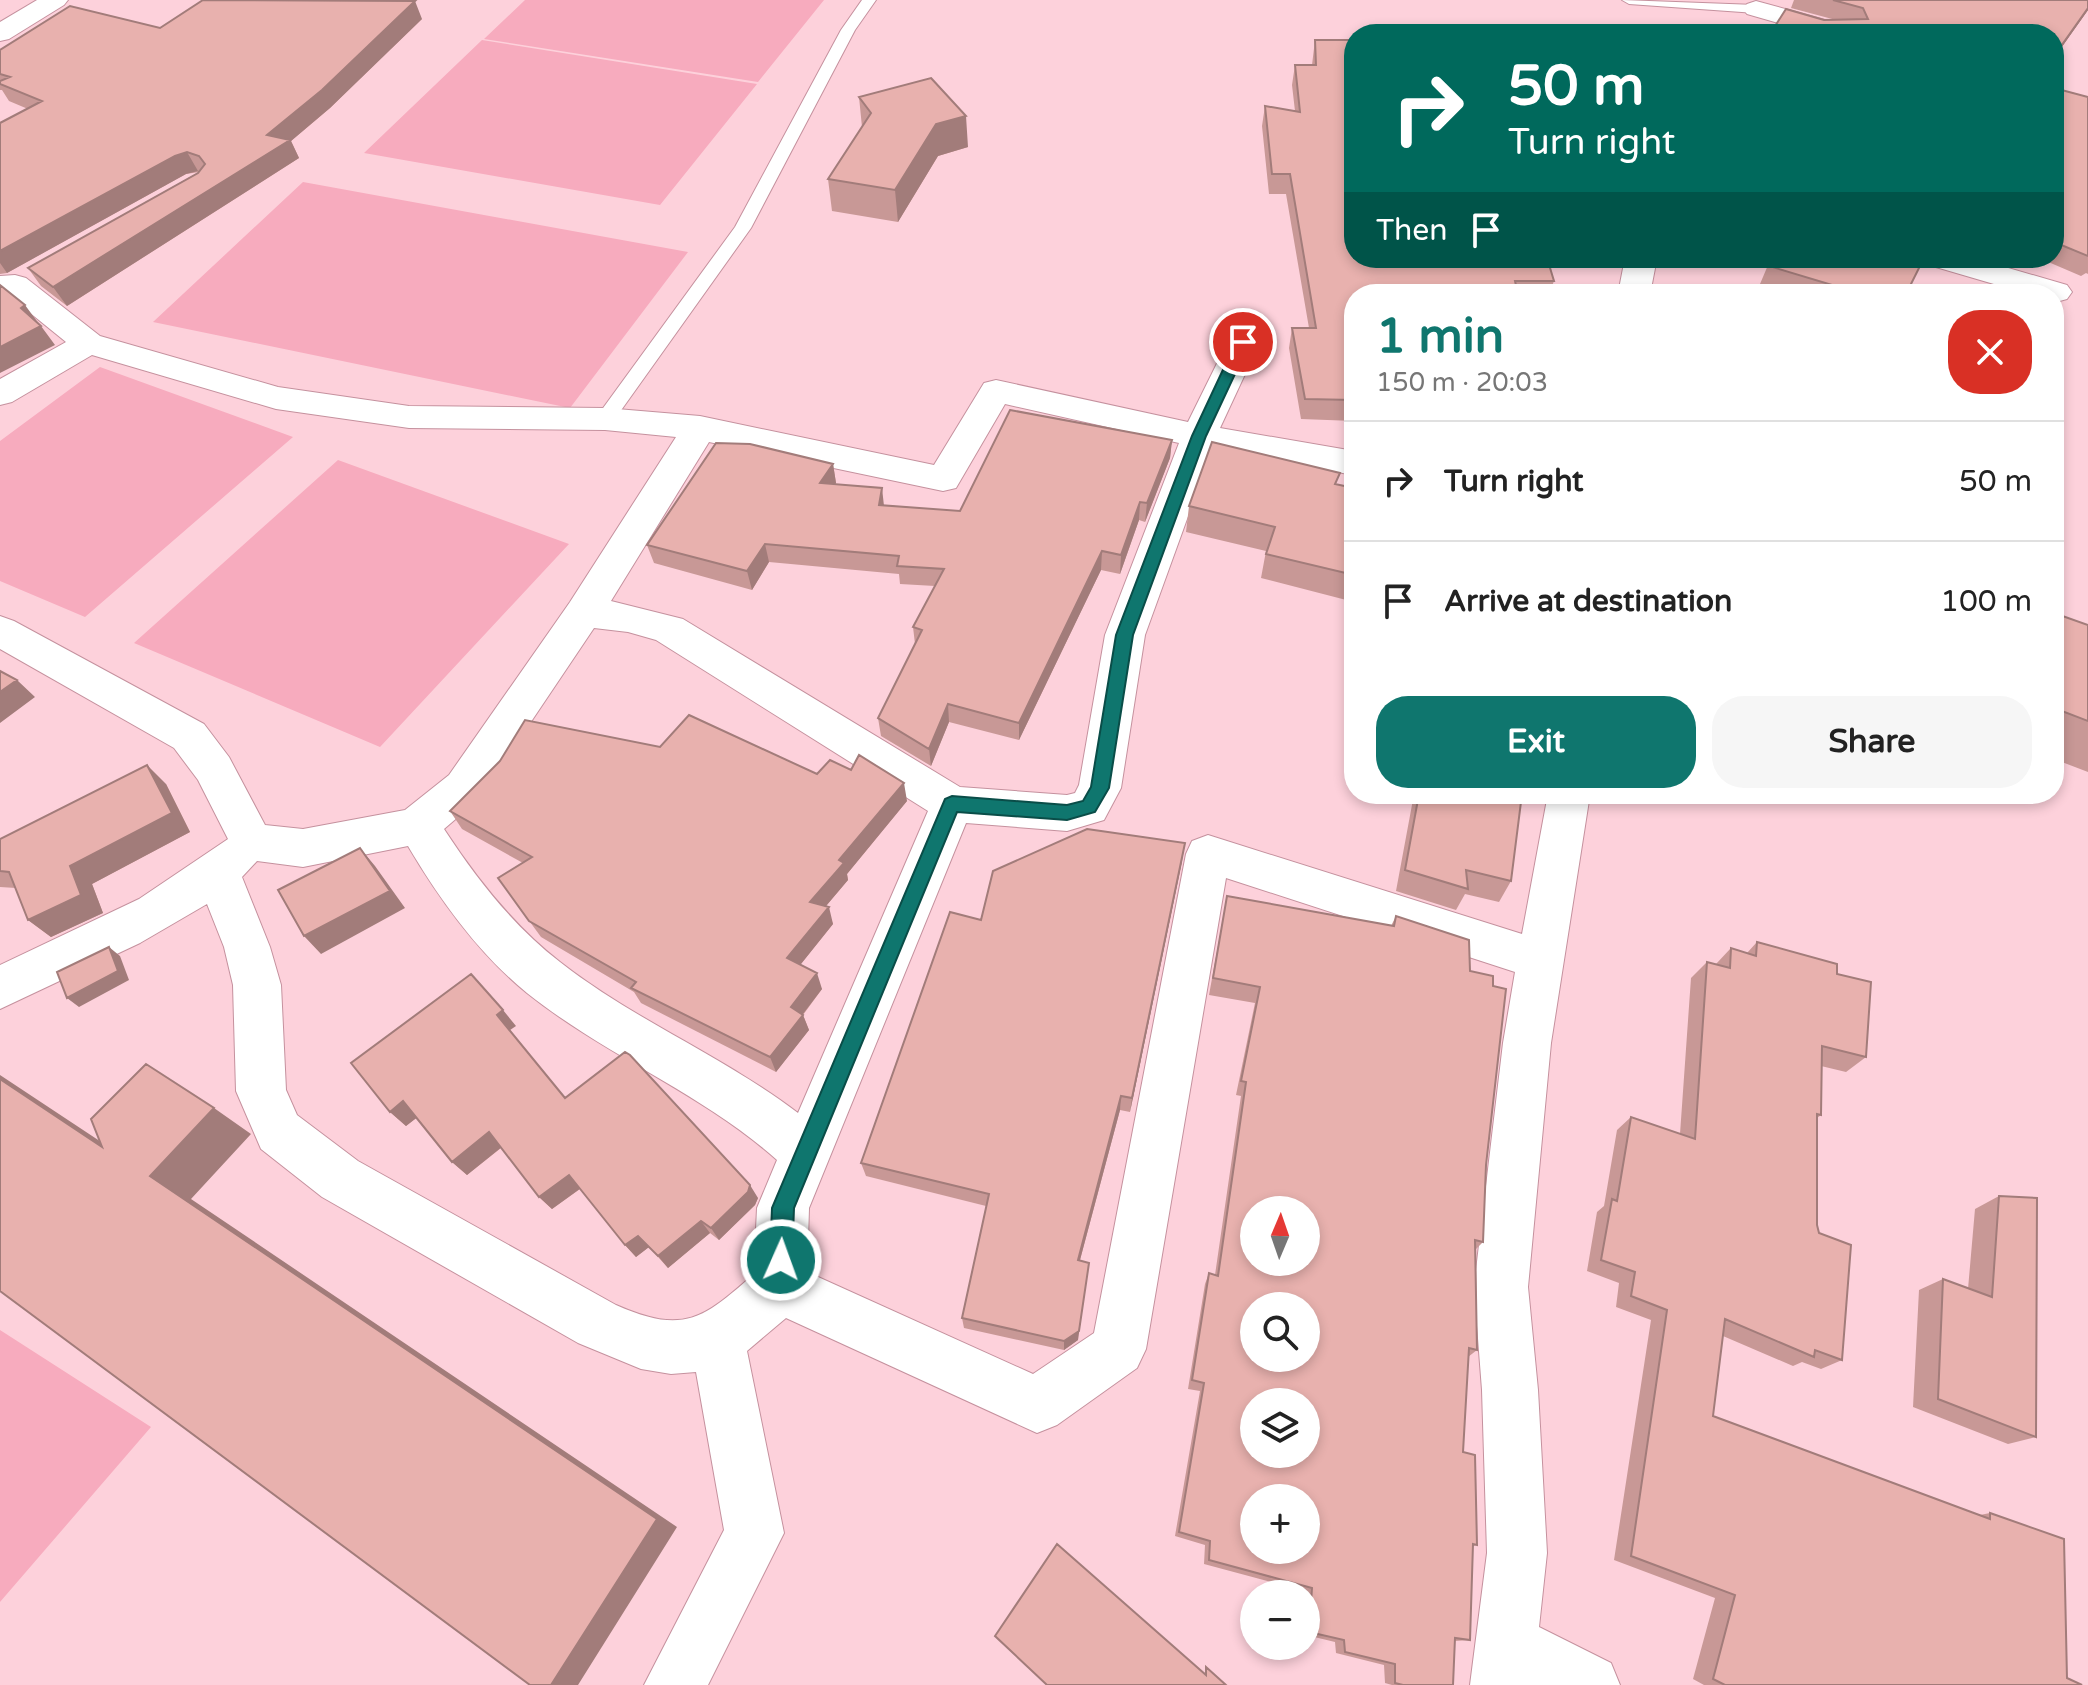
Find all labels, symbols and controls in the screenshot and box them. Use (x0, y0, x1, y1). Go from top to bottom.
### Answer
text: 50 m (1508, 53, 1644, 120)
icon: right (1376, 56, 1480, 160)
text: Turn right (1508, 121, 1675, 164)
icon: arrive (1464, 208, 1508, 252)
text: Then (1376, 212, 1448, 249)
pin (1209, 308, 1277, 376)
text: 1 min (1376, 308, 1504, 366)
button: close (1948, 310, 2032, 394)
icon: arrive (1221, 320, 1265, 364)
text: 150 m · 20:03 (1376, 367, 1548, 398)
icon: right (1376, 459, 1420, 503)
text: Turn right (1444, 463, 1584, 500)
text: 50 m (1959, 463, 2032, 500)
icon: arrive (1376, 579, 1420, 623)
text: Arrive at destination (1444, 583, 1732, 620)
text: 100 m (1940, 583, 2032, 620)
button: Exit (1376, 696, 1696, 788)
button: Share (1712, 696, 2032, 788)
north arrow (1240, 1196, 1320, 1276)
map controls (1240, 1196, 1320, 1660)
position arrow (739, 1218, 823, 1302)
button: search (1240, 1292, 1320, 1372)
button: layers (1240, 1388, 1320, 1468)
button: + (1240, 1484, 1320, 1564)
button: − (1240, 1580, 1320, 1660)

